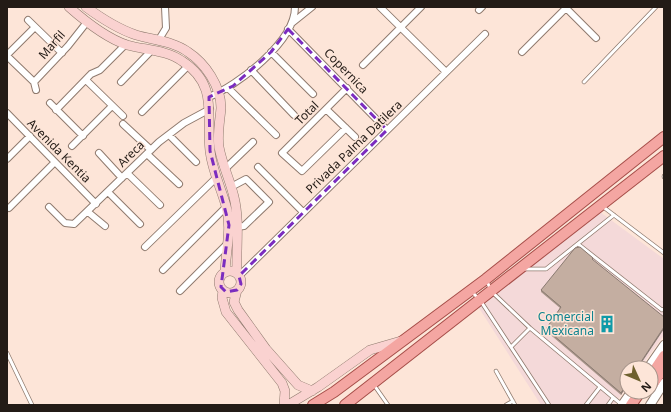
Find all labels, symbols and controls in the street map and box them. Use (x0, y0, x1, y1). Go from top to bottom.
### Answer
street label: Marfil (34, 27, 69, 63)
street label: Copernica (320, 44, 372, 97)
street label: Privada Palma Datilera (302, 96, 406, 197)
street label: Total (291, 97, 322, 128)
street label: Avenida Kentia (24, 115, 95, 186)
street label: Areca (113, 137, 148, 171)
place label: Comercial Mexicana (538, 308, 594, 339)
building icon: Comercial Mexicana (597, 314, 617, 334)
north arrow (619, 360, 659, 400)
text: N (638, 379, 655, 396)

